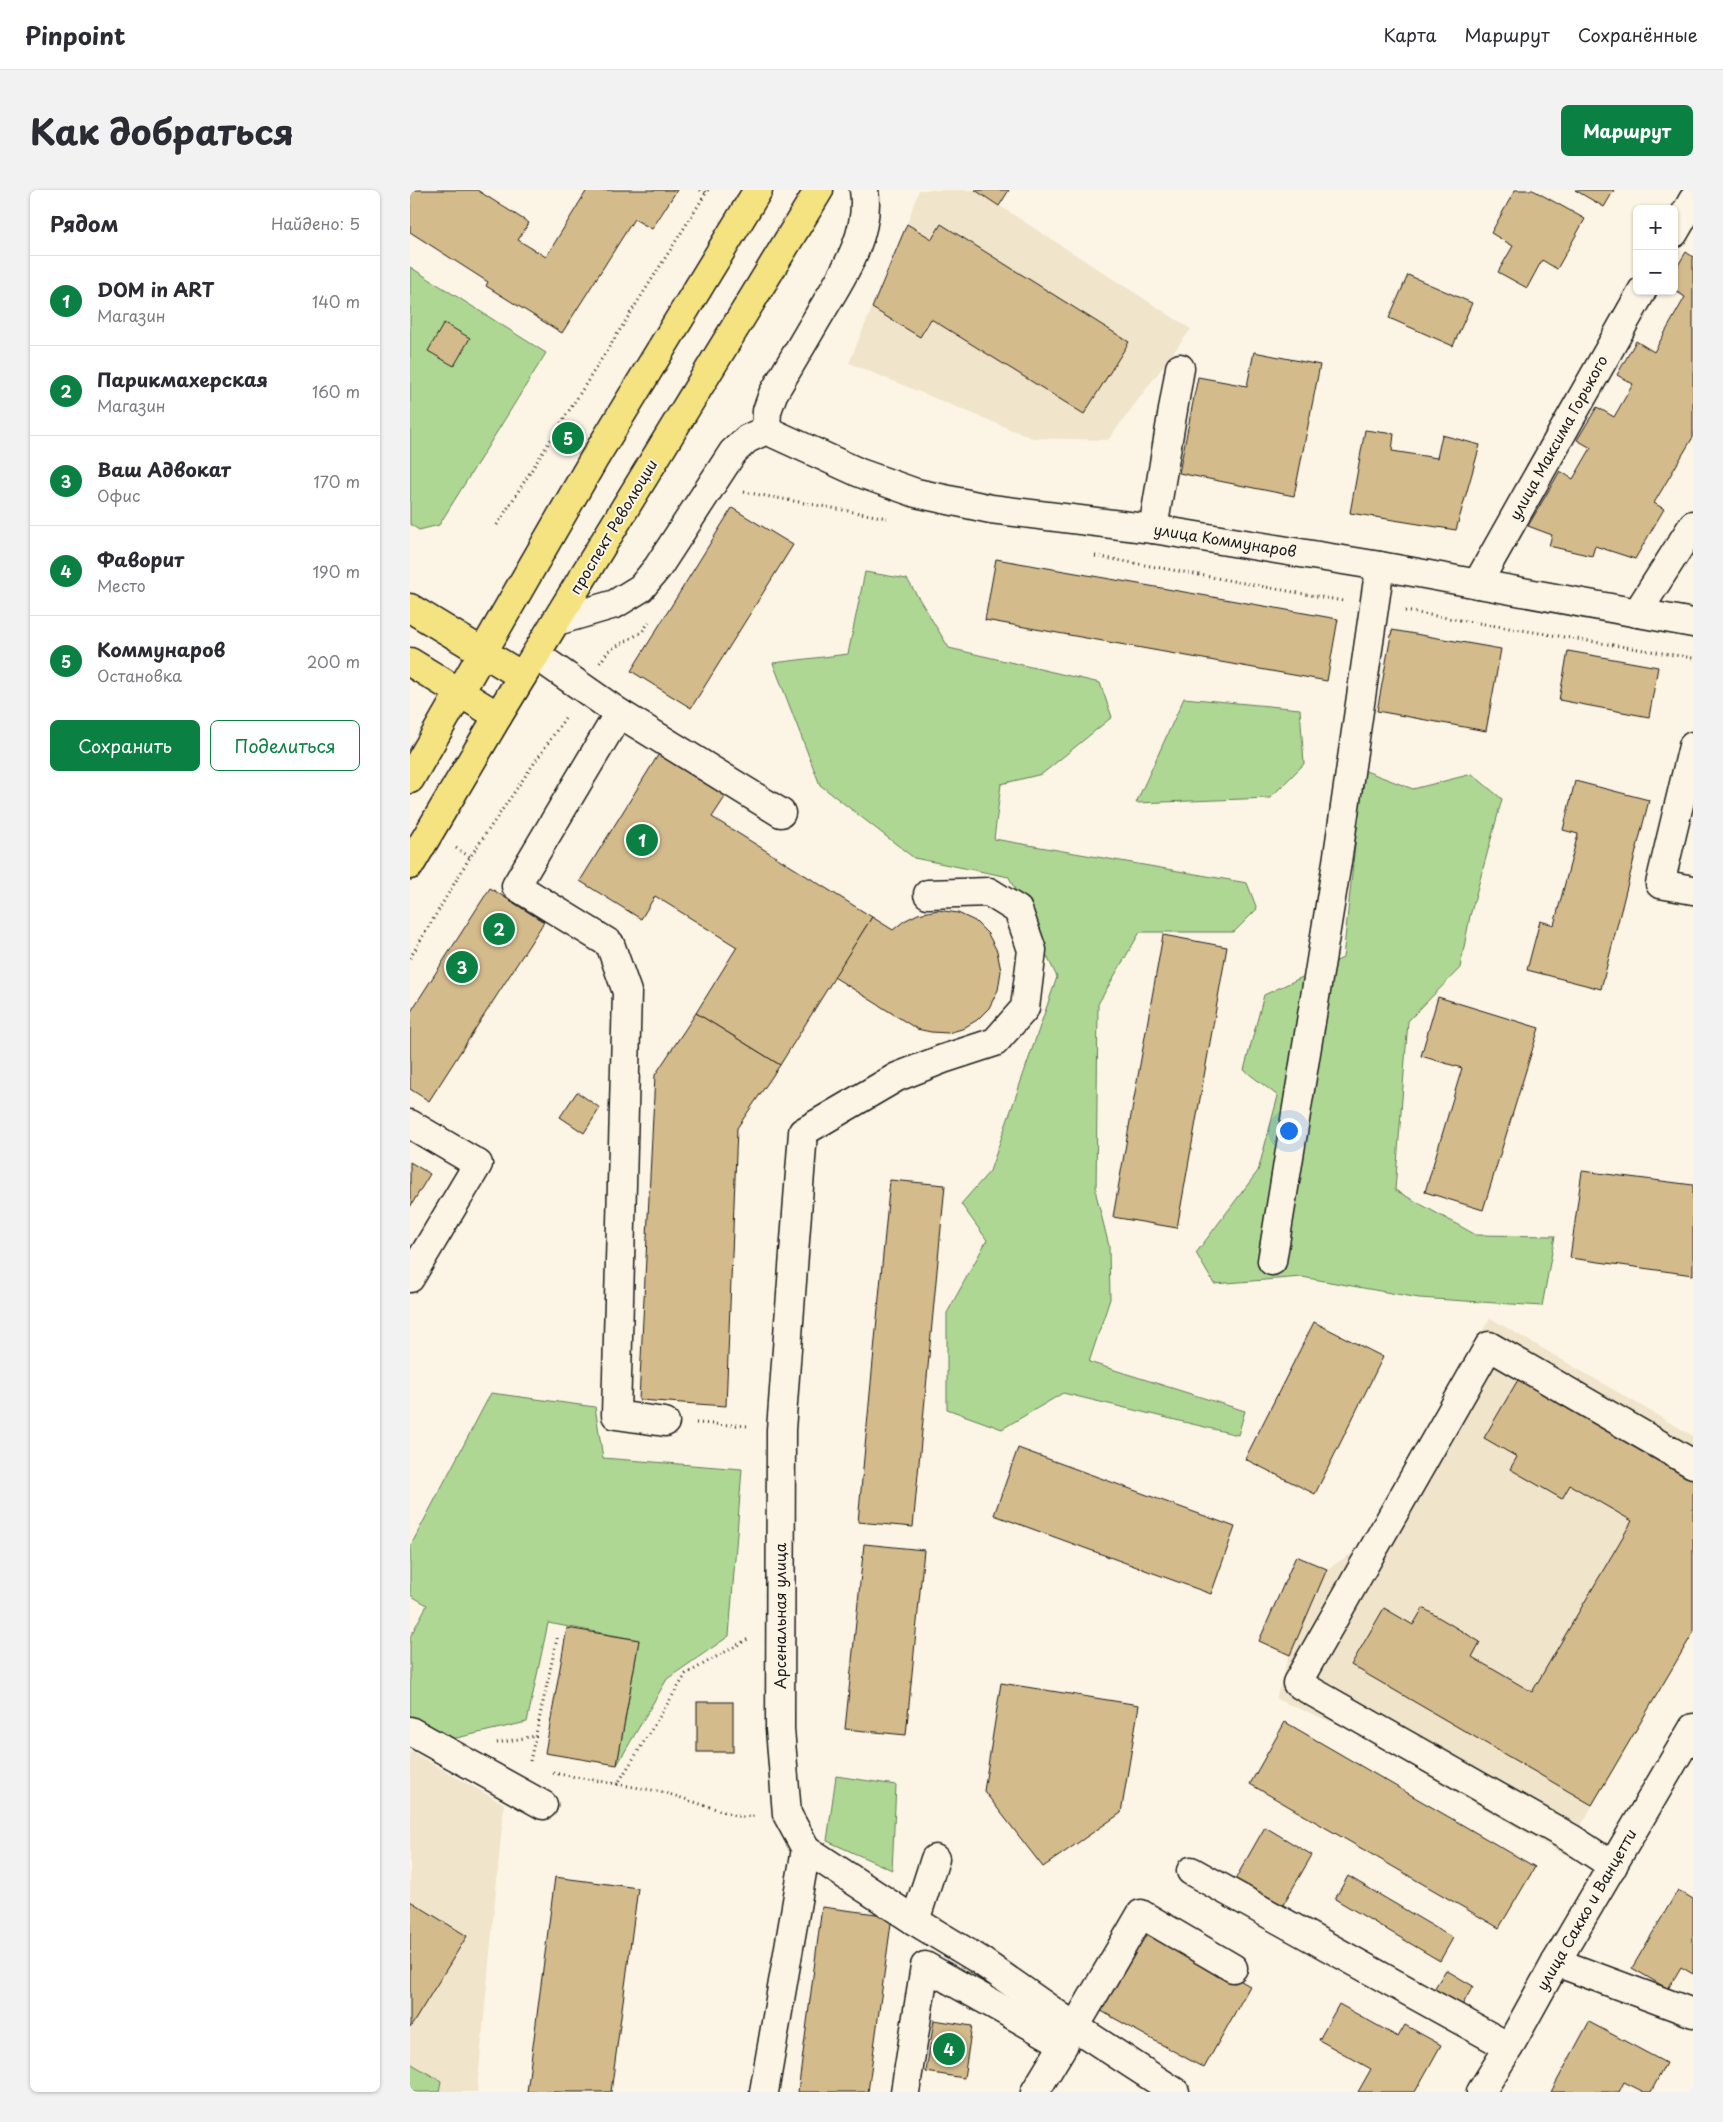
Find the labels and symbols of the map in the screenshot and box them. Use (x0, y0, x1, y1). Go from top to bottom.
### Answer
street label: улица Максима Горького (1503, 351, 1613, 524)
pin: 5 (552, 419, 584, 457)
street label: проспект Революции (563, 454, 662, 598)
street label: улица Коммунаров (1152, 517, 1298, 562)
pin: 1 (626, 821, 658, 859)
pin: 2 (483, 910, 515, 948)
pin: 3 (446, 948, 478, 986)
your location (1276, 1118, 1302, 1144)
street label: Арсенальная улица (768, 1542, 791, 1689)
street label: улица Сакко и Ванцетти (1530, 1824, 1642, 1995)
pin: 4 (933, 2030, 965, 2068)

